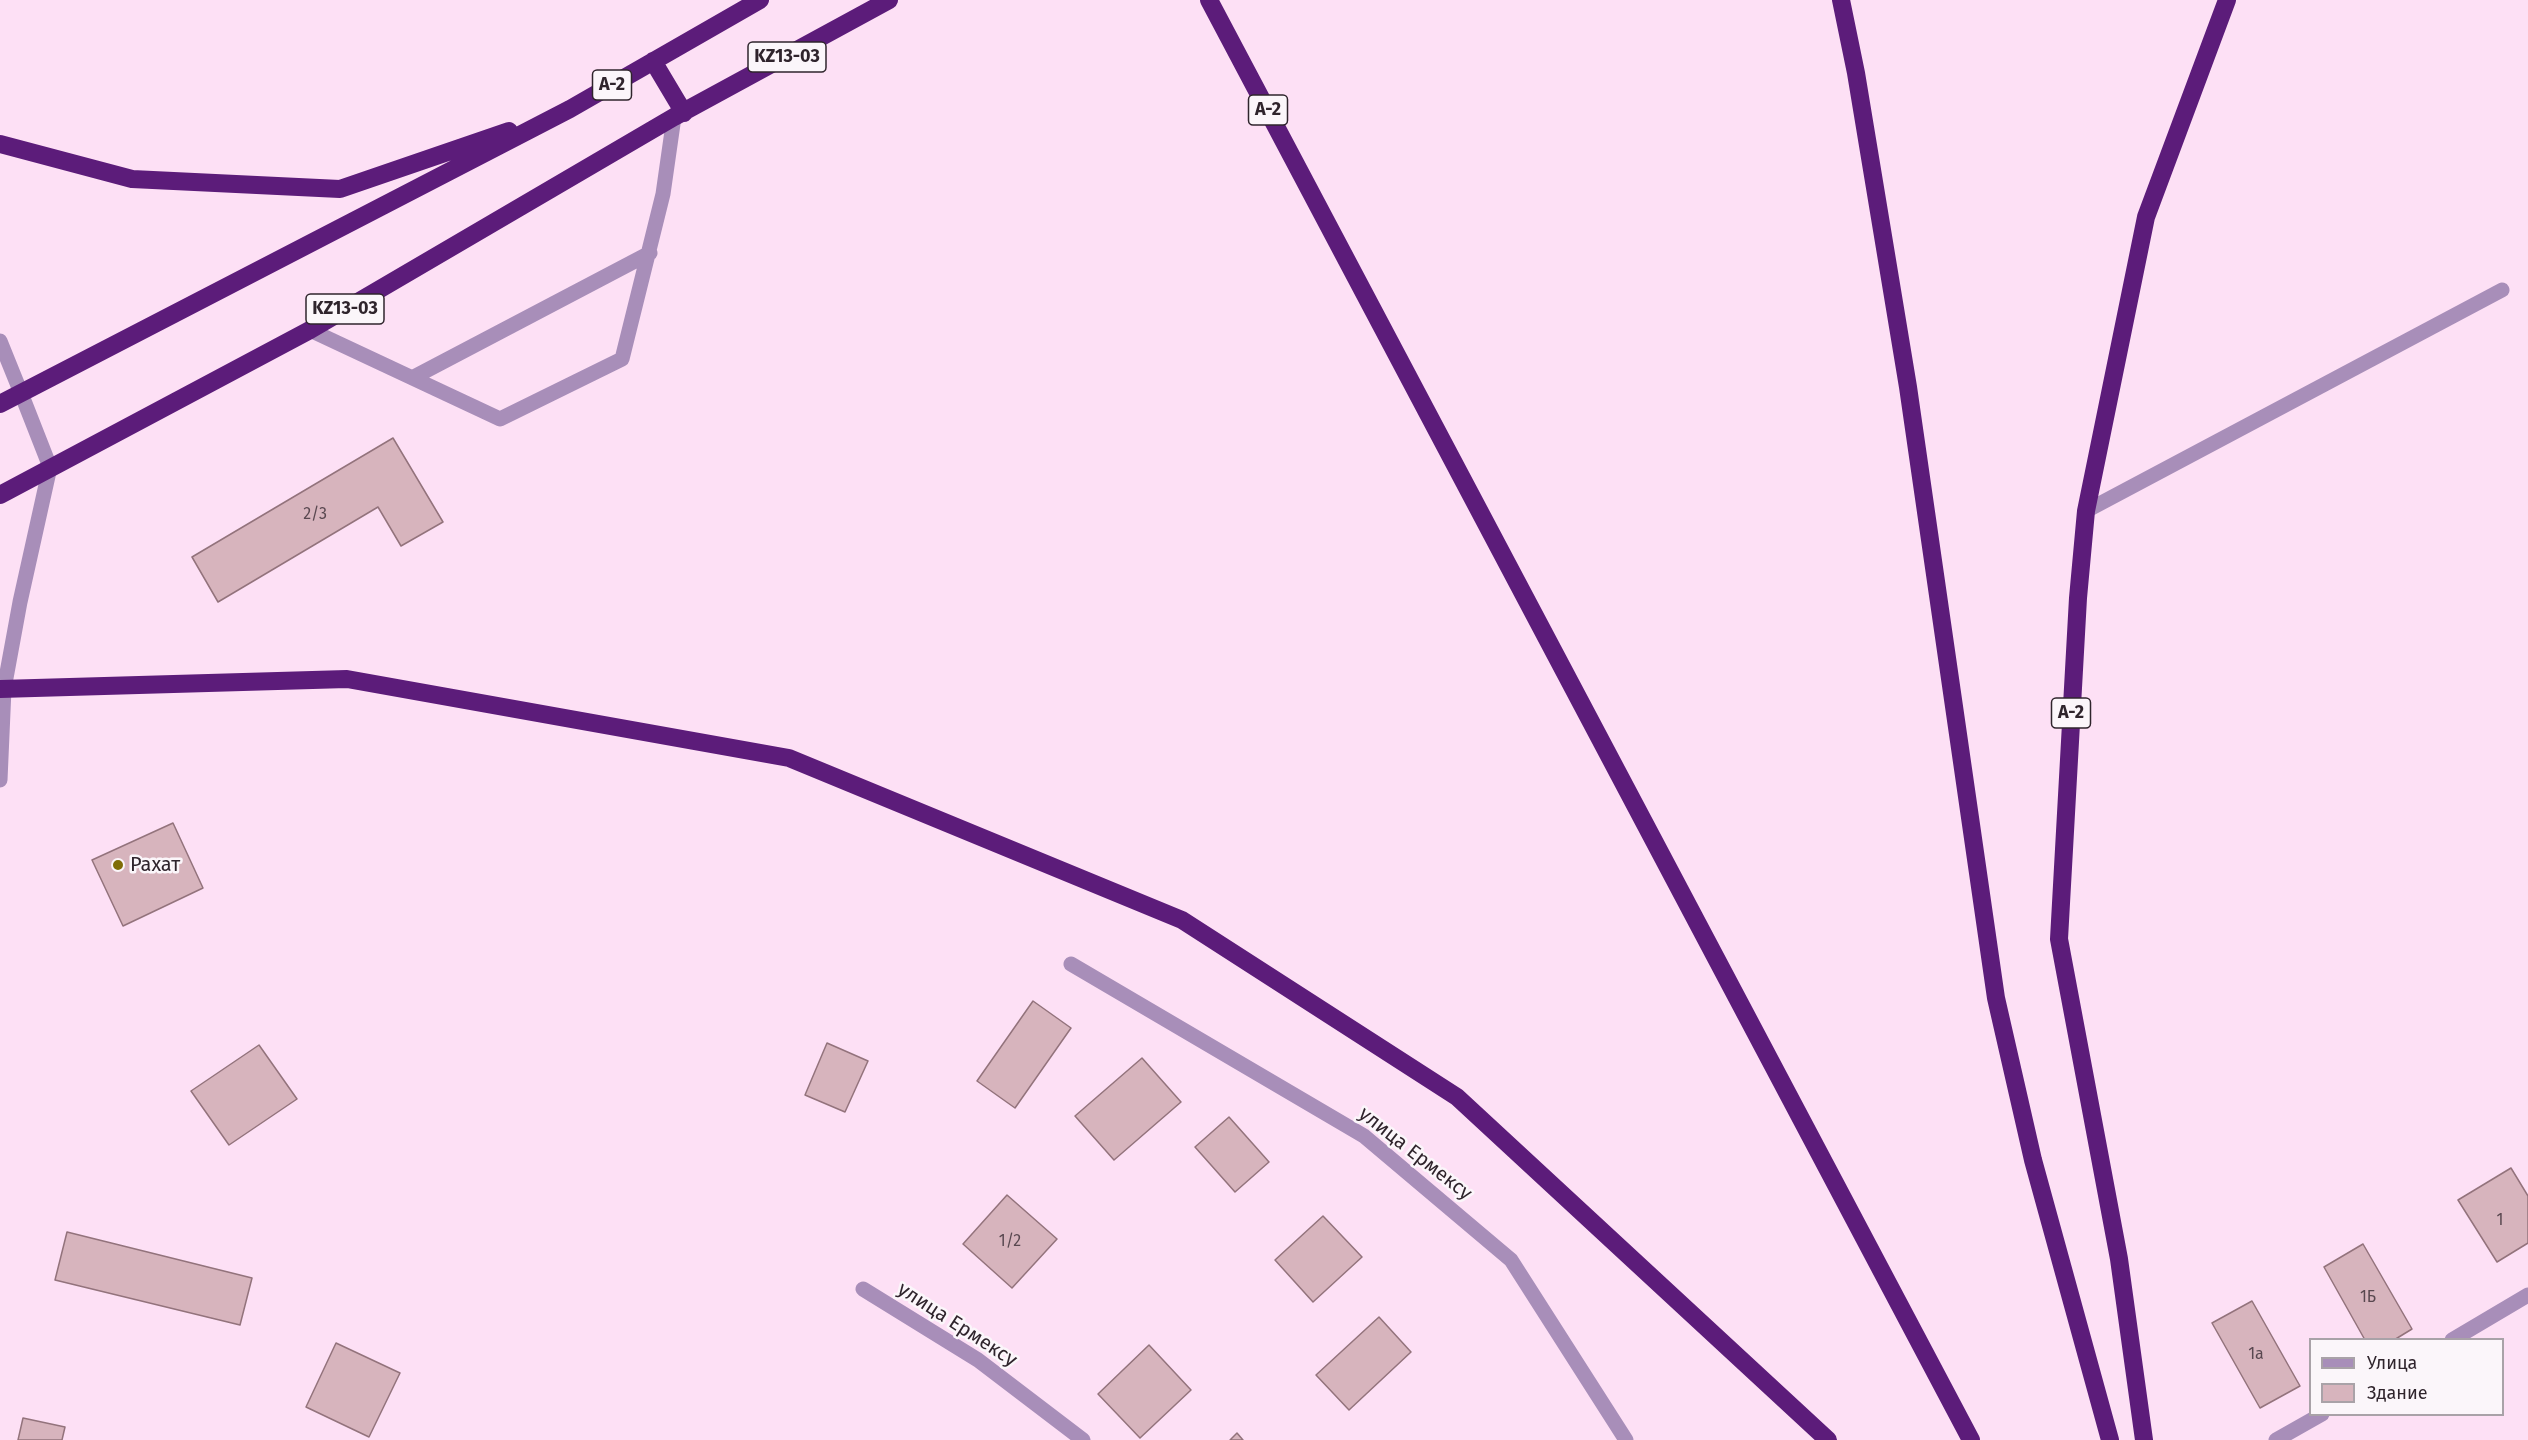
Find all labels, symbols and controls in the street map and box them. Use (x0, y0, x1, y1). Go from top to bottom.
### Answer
road number: KZ13-03 (748, 42, 826, 72)
road number: A-2 (592, 70, 632, 100)
road number: A-2 (1248, 95, 1288, 125)
road number: KZ13-03 (306, 294, 384, 324)
house number: 2/3 (303, 505, 327, 525)
road number: A-2 (2052, 698, 2090, 728)
place label: Рахат (130, 853, 180, 877)
marker: Рахат (111, 858, 125, 872)
street label: улица Ермексу (1353, 1102, 1477, 1206)
house number: 1 (2497, 1211, 2503, 1231)
house number: 1/2 (999, 1232, 1021, 1252)
street label: улица Ермексу (893, 1277, 1021, 1373)
house number: 1Б (2360, 1288, 2376, 1308)
legend (2309, 1338, 2504, 1416)
house number: 1а (2248, 1345, 2264, 1365)
text: Улица (2367, 1352, 2417, 1374)
text: Здание (2367, 1382, 2428, 1404)

